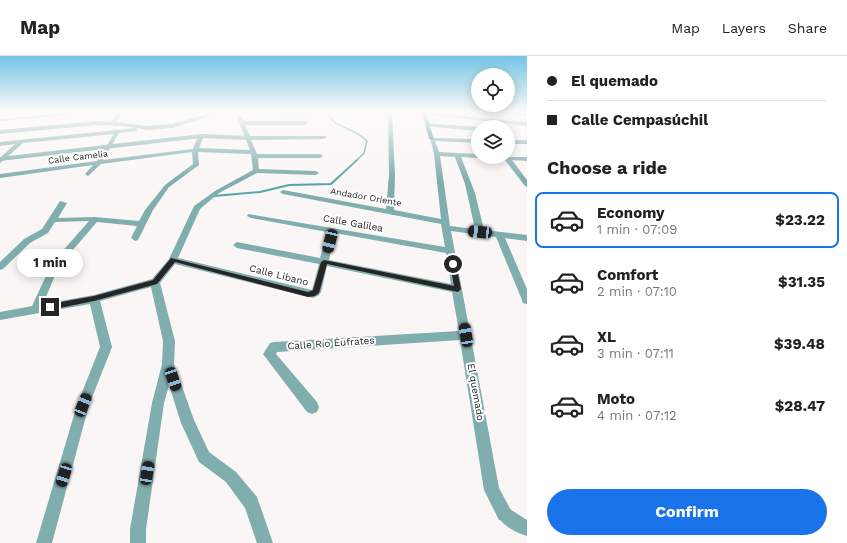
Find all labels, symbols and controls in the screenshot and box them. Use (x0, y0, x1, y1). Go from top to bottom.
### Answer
text: Map (20, 16, 60, 39)
text: Map (671, 20, 700, 36)
text: Layers (722, 20, 766, 36)
text: Share (788, 20, 827, 36)
map controls (471, 68, 515, 164)
button: locate (471, 68, 515, 112)
text: El quemado (571, 72, 658, 90)
text: Calle Cempasúchil (571, 111, 708, 129)
button: layers (471, 120, 515, 164)
street label: Calle Camelia (47, 148, 109, 166)
text: Choose a ride (547, 157, 667, 178)
street label: Andador Oriente (330, 186, 402, 208)
icon: car (549, 202, 585, 238)
text: Economy (597, 204, 664, 222)
text: $23.22 (775, 211, 825, 229)
street label: Calle Galilea (322, 212, 384, 234)
text: 1 min · 07:09 (597, 222, 677, 237)
car (467, 225, 493, 239)
car (321, 228, 339, 254)
callout: 1 min (17, 249, 83, 277)
text: 1 min (33, 255, 67, 270)
route start (444, 255, 462, 273)
street label: Calle Libano (248, 262, 310, 288)
icon: car (549, 264, 585, 300)
text: Comfort (597, 266, 658, 284)
text: $31.35 (778, 273, 825, 291)
text: 2 min · 07:10 (597, 284, 677, 299)
route end (41, 298, 59, 316)
car (458, 322, 474, 348)
icon: car (549, 326, 585, 362)
text: XL (597, 328, 616, 346)
street label: Calle Río Éufrates (287, 334, 375, 352)
text: $39.48 (774, 335, 825, 353)
text: 3 min · 07:11 (597, 346, 674, 361)
street label: El quemado (466, 362, 486, 422)
car (163, 366, 183, 392)
icon: car (549, 388, 585, 424)
text: Moto (597, 390, 635, 408)
car (73, 392, 93, 418)
text: $28.47 (775, 397, 825, 415)
text: 4 min · 07:12 (597, 408, 677, 423)
car (139, 460, 155, 486)
car (55, 462, 73, 488)
button: Confirm (547, 489, 827, 535)

